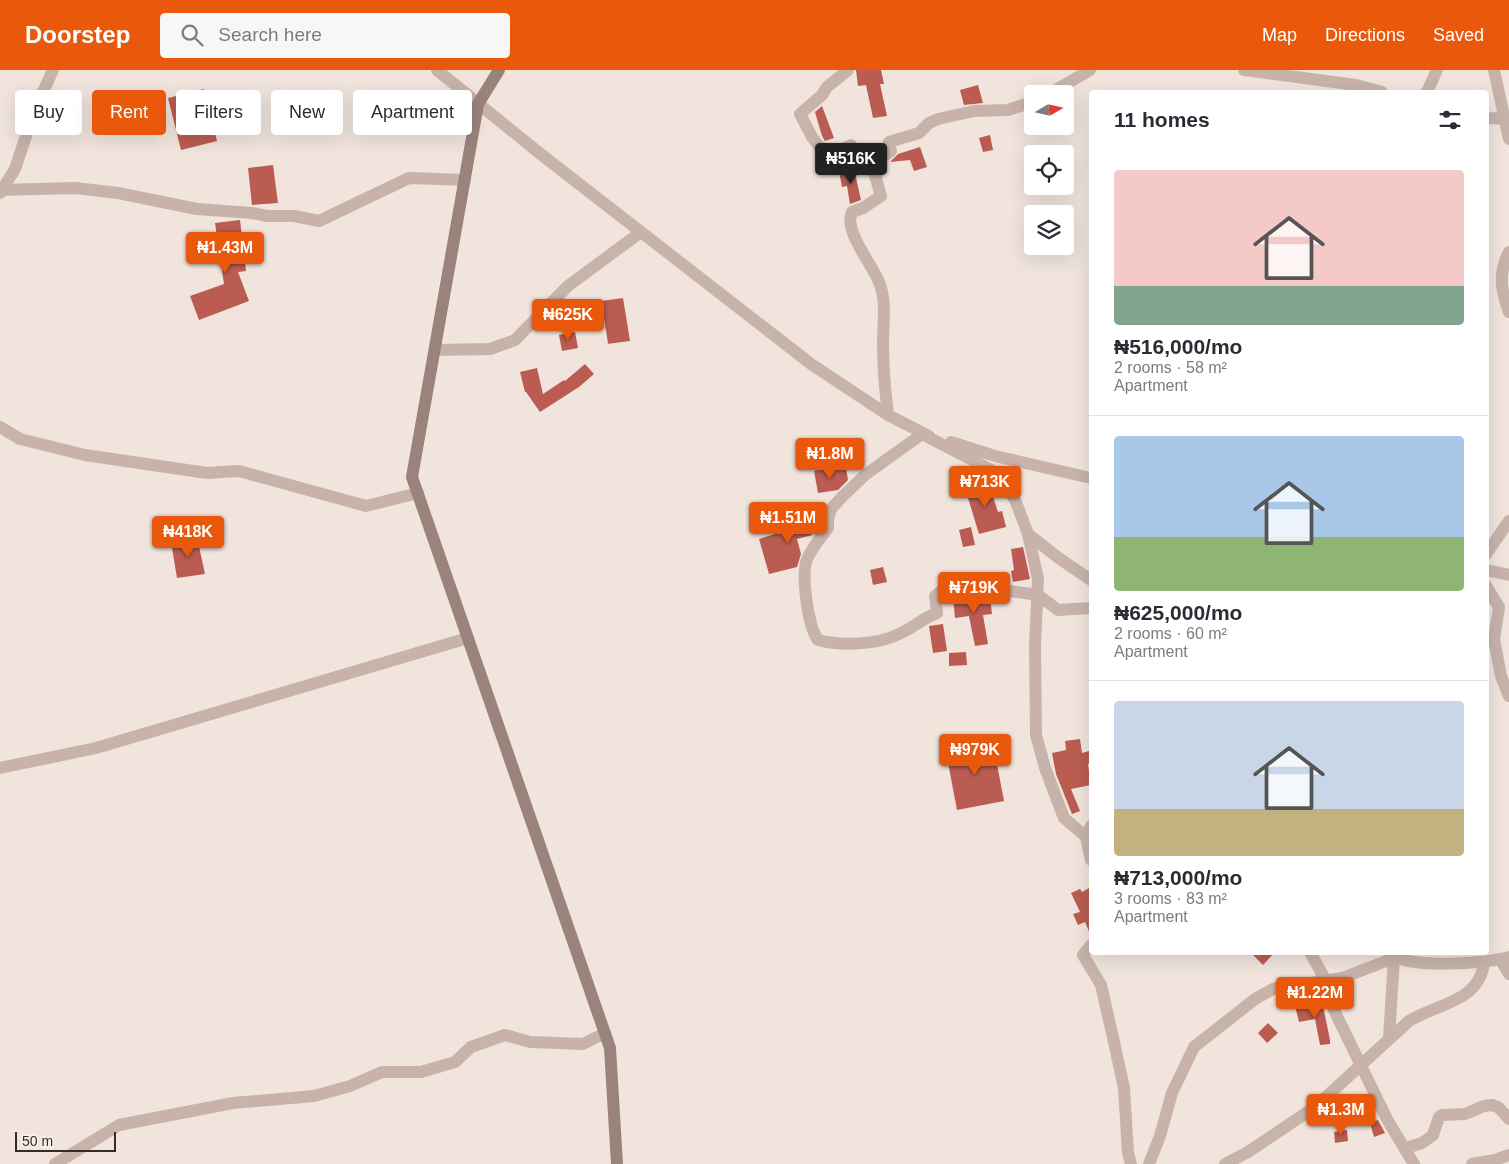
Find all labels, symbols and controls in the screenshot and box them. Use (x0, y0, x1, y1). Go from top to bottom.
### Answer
search box (160, 13, 510, 58)
text: Doorstep (25, 21, 130, 48)
icon: search (178, 21, 206, 49)
text: Search here (218, 24, 322, 45)
text: Map (1262, 25, 1297, 45)
text: Directions (1325, 25, 1405, 45)
text: Saved (1433, 25, 1484, 45)
north arrow (1024, 85, 1074, 135)
map controls (1024, 85, 1074, 255)
chip: Buy (15, 90, 82, 135)
chip: Rent (92, 90, 166, 135)
chip: Filters (176, 90, 261, 135)
chip: New (271, 90, 343, 135)
chip: Apartment (353, 90, 472, 135)
icon: filters (1436, 106, 1464, 134)
text: 11 homes (1114, 108, 1210, 131)
pin: ₦516K (816, 142, 886, 185)
button: locate (1024, 145, 1074, 195)
text: ₦516K (826, 150, 876, 167)
icon: home (1244, 203, 1334, 293)
button: layers (1024, 205, 1074, 255)
pin: ₦1.43M (184, 232, 266, 274)
text: ₦1.43M (197, 239, 253, 256)
pin: ₦625K (533, 298, 603, 341)
text: ₦625K (543, 306, 593, 323)
text: ₦516,000/mo (1114, 335, 1242, 358)
text: 2 rooms · 58 m² (1114, 359, 1227, 376)
text: Apartment (1114, 377, 1188, 394)
pin: ₦1.8M (795, 438, 865, 480)
text: ₦1.8M (806, 445, 854, 462)
pin: ₦713K (950, 466, 1020, 508)
icon: home (1244, 468, 1334, 558)
text: ₦713K (960, 473, 1010, 490)
pin: ₦1.51M (747, 502, 829, 544)
text: ₦1.51M (760, 509, 816, 526)
pin: ₦418K (153, 516, 223, 558)
text: ₦418K (163, 523, 213, 540)
pin: ₦719K (939, 572, 1009, 614)
text: ₦719K (949, 579, 999, 596)
text: ₦625,000/mo (1114, 601, 1242, 624)
text: 2 rooms · 60 m² (1114, 625, 1227, 642)
text: Apartment (1114, 643, 1188, 660)
icon: home (1244, 733, 1334, 823)
pin: ₦979K (940, 734, 1010, 776)
text: ₦979K (950, 741, 1000, 758)
text: ₦713,000/mo (1114, 866, 1242, 889)
text: 3 rooms · 83 m² (1114, 890, 1227, 907)
text: Apartment (1114, 908, 1188, 925)
pin: ₦1.22M (1274, 976, 1356, 1019)
text: ₦1.22M (1287, 984, 1343, 1001)
pin: ₦1.3M (1306, 1094, 1376, 1136)
text: ₦1.3M (1317, 1101, 1365, 1118)
scale bar (15, 1129, 116, 1152)
text: 50 m (22, 1133, 53, 1149)

